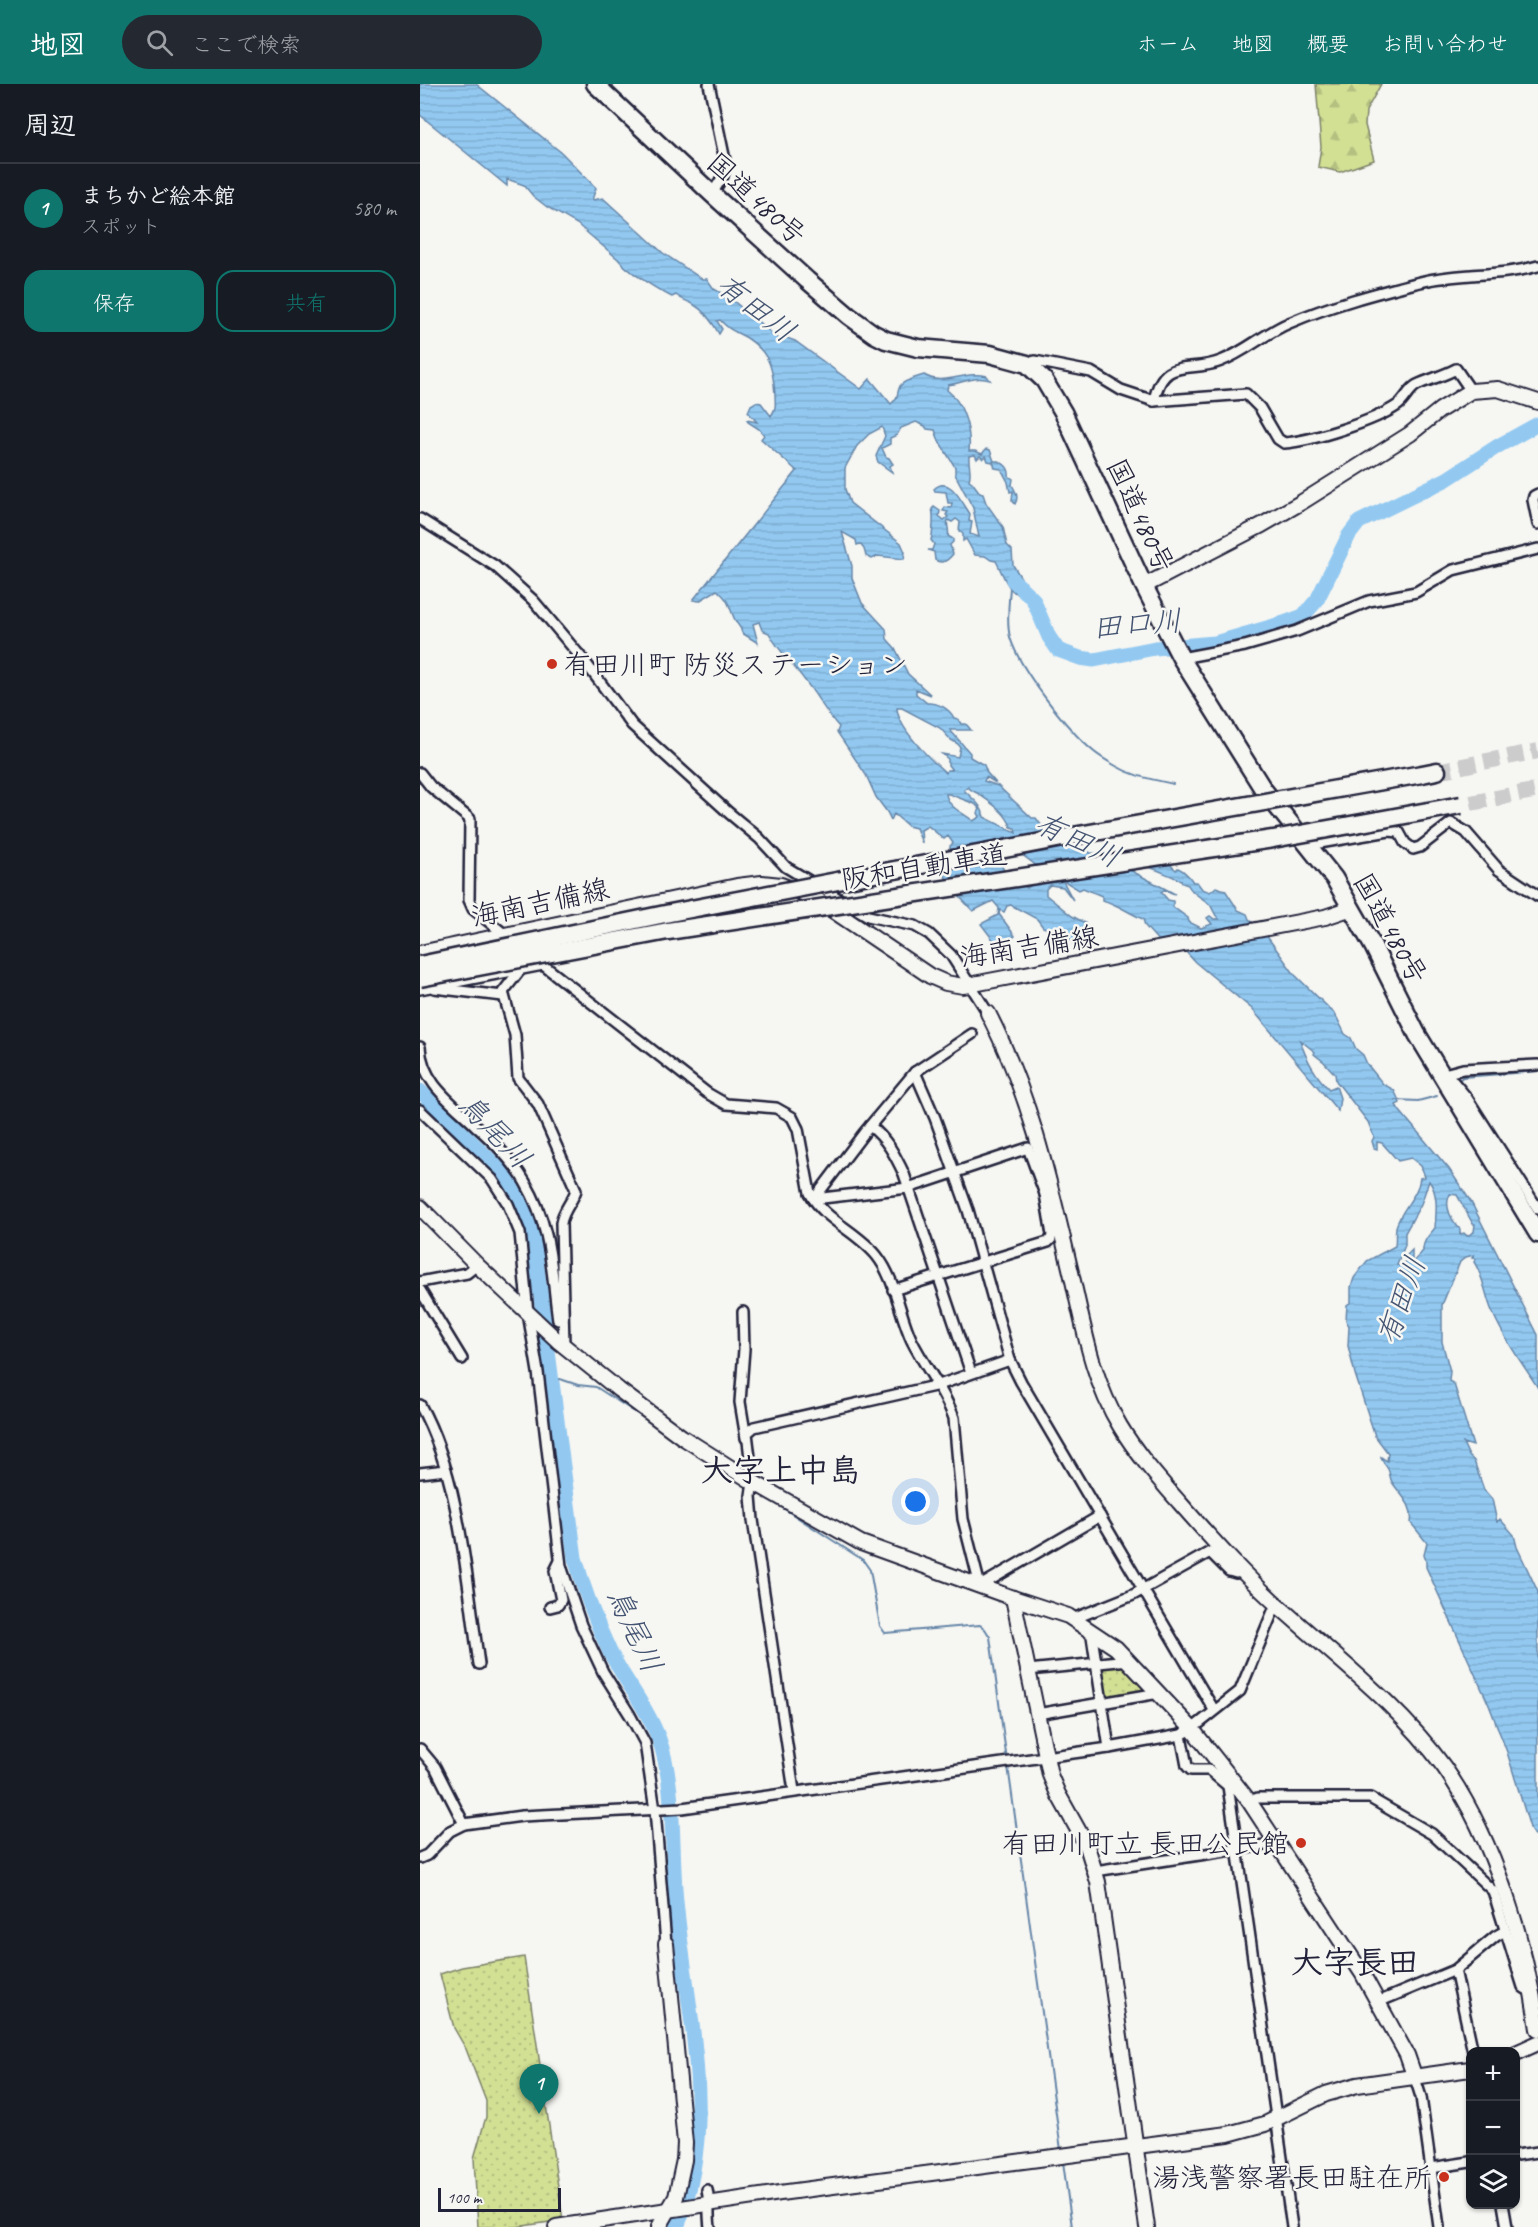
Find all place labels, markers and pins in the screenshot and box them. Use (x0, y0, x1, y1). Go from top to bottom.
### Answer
place label: 有田川町 防災ステーション (564, 647, 908, 682)
marker: 有田川町 防災ステーション (545, 657, 559, 671)
place label: 有田川町立 長田公民館 (1002, 1826, 1289, 1861)
marker: 有田川町立 長田公民館 (1294, 1836, 1308, 1850)
pin: 1 (520, 2064, 558, 2114)
place label: 湯浅警察署長田駐在所 (1152, 2160, 1432, 2195)
marker: 湯浅警察署長田駐在所 (1437, 2170, 1451, 2184)

